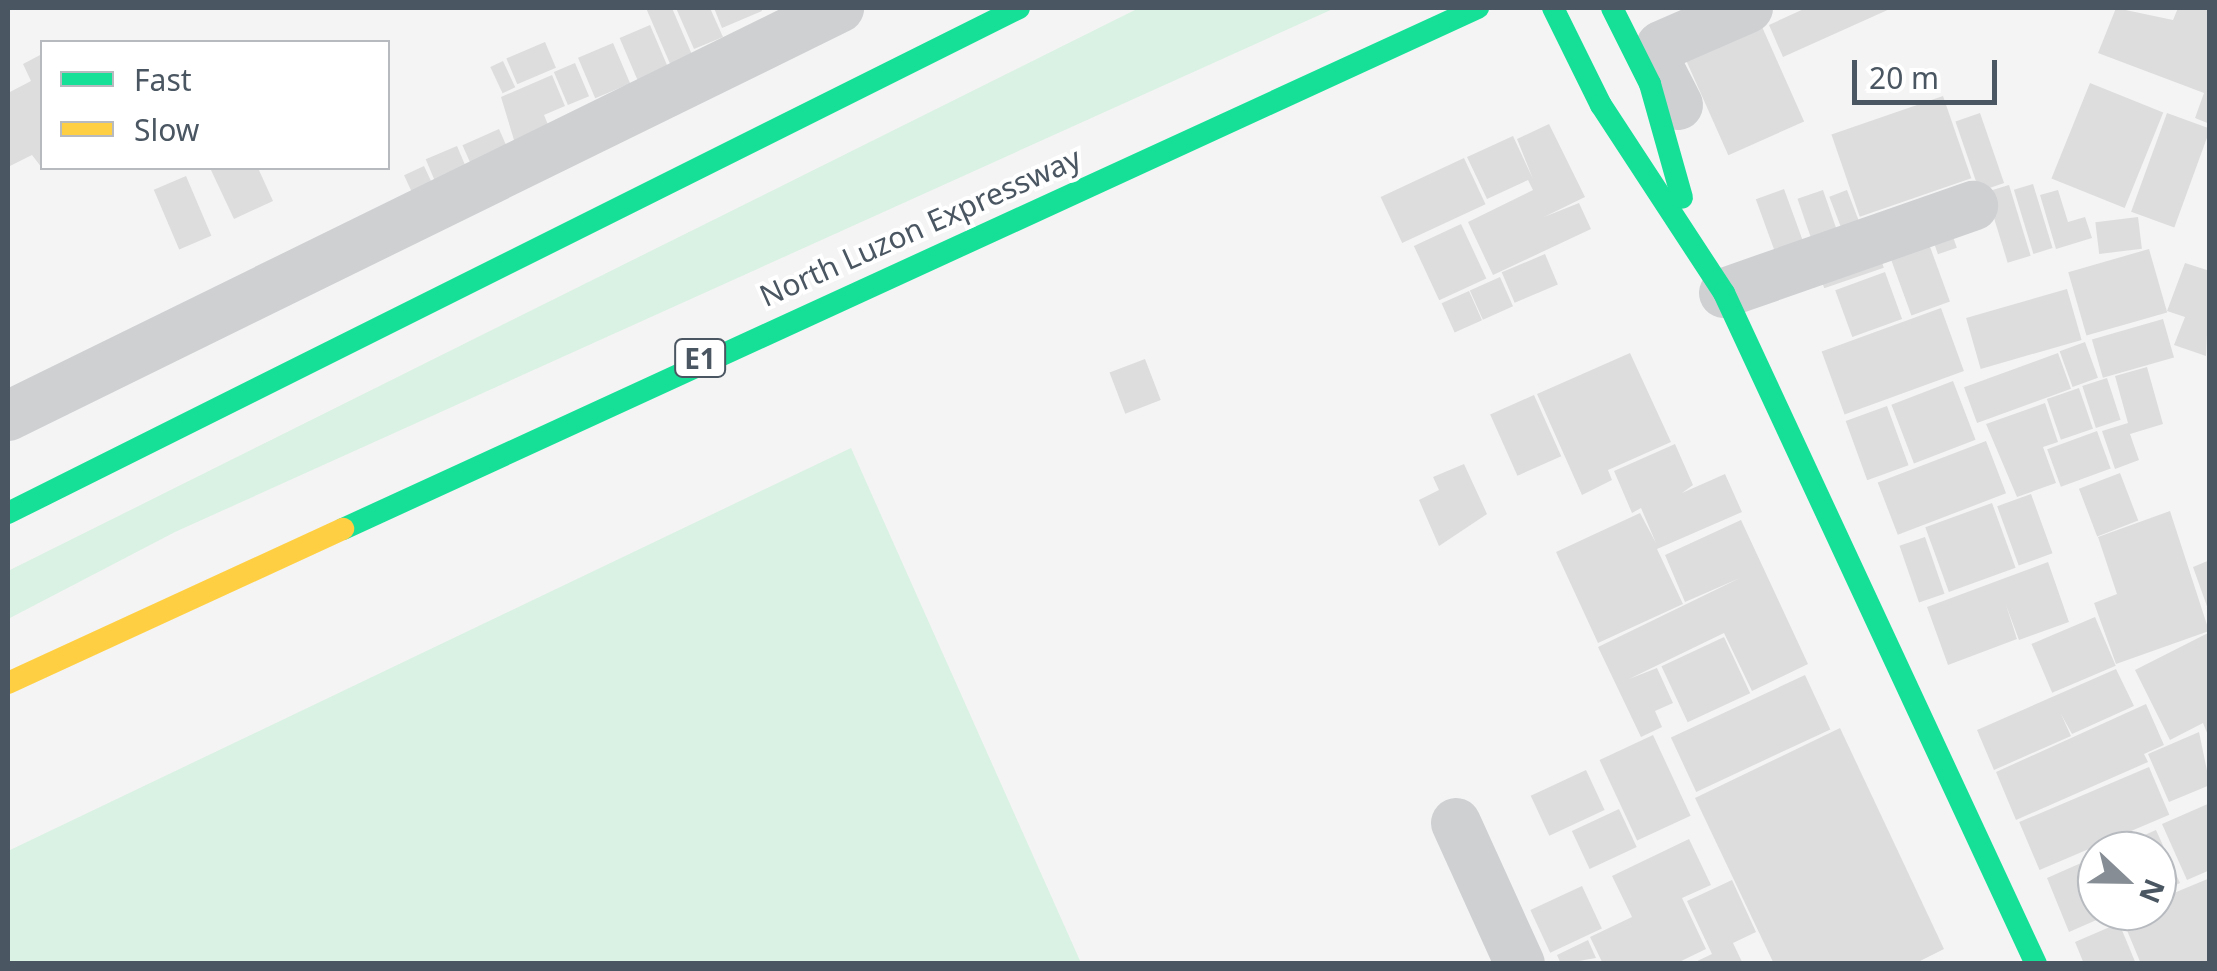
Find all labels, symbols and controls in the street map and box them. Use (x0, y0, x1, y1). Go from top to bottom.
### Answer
legend (40, 40, 390, 170)
scale bar (1857, 40, 2002, 102)
text: 20 m (1869, 57, 1939, 98)
text: Fast (134, 59, 192, 100)
text: Slow (134, 109, 199, 150)
street label: North Luzon Expressway (754, 140, 1086, 314)
road number: E1 (672, 335, 728, 381)
north arrow (2077, 831, 2177, 931)
text: N (2131, 874, 2175, 909)

